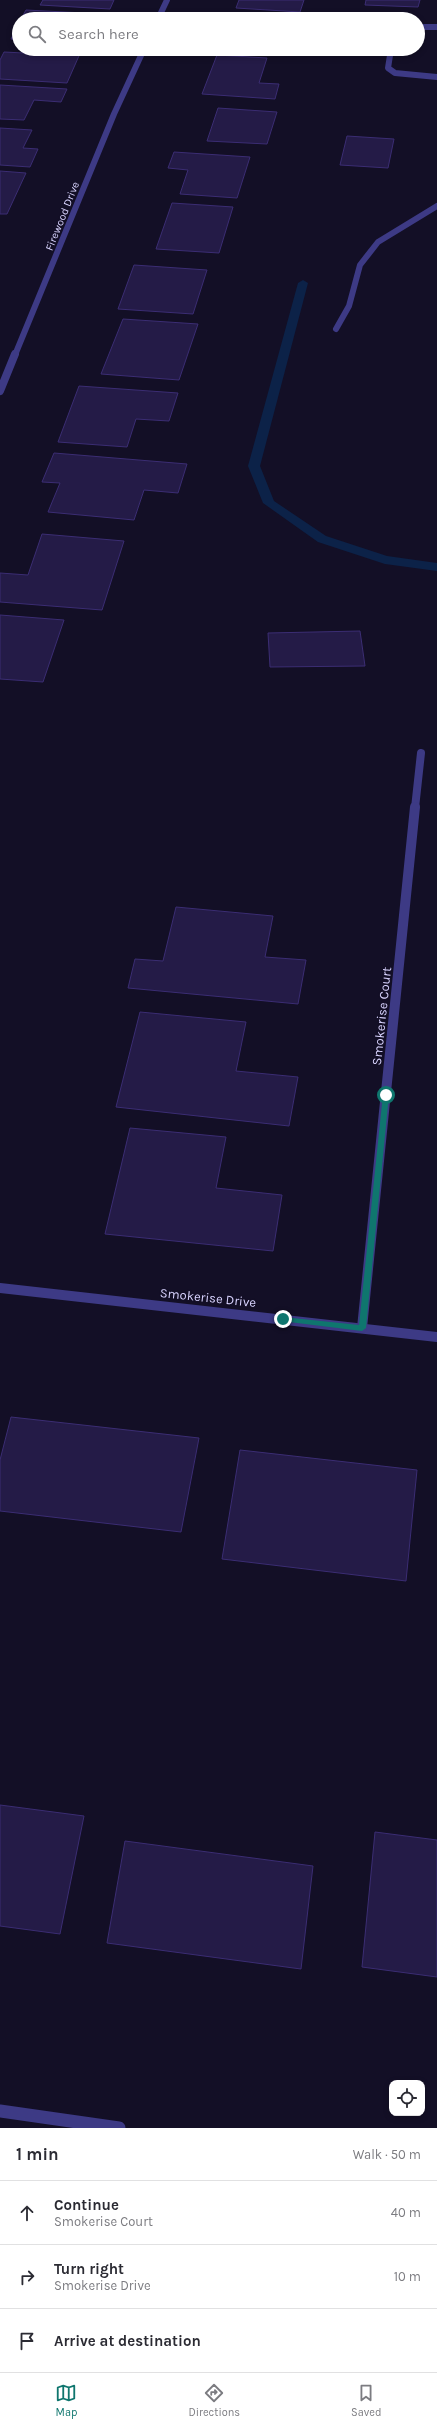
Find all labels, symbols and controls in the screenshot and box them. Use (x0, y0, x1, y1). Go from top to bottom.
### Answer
search box (12, 12, 425, 56)
icon: search (26, 23, 48, 45)
text: Search here (58, 25, 139, 43)
street label: Firewood Drive (43, 179, 82, 253)
street label: Smokerise Court (369, 966, 394, 1066)
route start (377, 1086, 395, 1104)
street label: Smokerise Drive (159, 1285, 257, 1310)
route end (274, 1310, 292, 1328)
map controls (389, 2080, 425, 2116)
button: locate (389, 2080, 425, 2116)
text: 1 min (16, 2144, 59, 2164)
text: Walk · 50 m (353, 2147, 421, 2162)
text: Continue (54, 2196, 119, 2214)
icon: ahead (16, 2202, 38, 2224)
text: 40 m (391, 2205, 421, 2220)
text: Smokerise Court (54, 2214, 153, 2229)
text: Turn right (54, 2260, 124, 2278)
icon: right (16, 2266, 38, 2288)
text: 10 m (394, 2269, 421, 2284)
text: Smokerise Drive (54, 2278, 151, 2293)
icon: arrive (16, 2330, 38, 2352)
text: Arrive at destination (54, 2332, 201, 2350)
tab: Map (55, 2382, 77, 2419)
tab: Directions (188, 2382, 240, 2419)
tab: Saved (351, 2382, 382, 2419)

